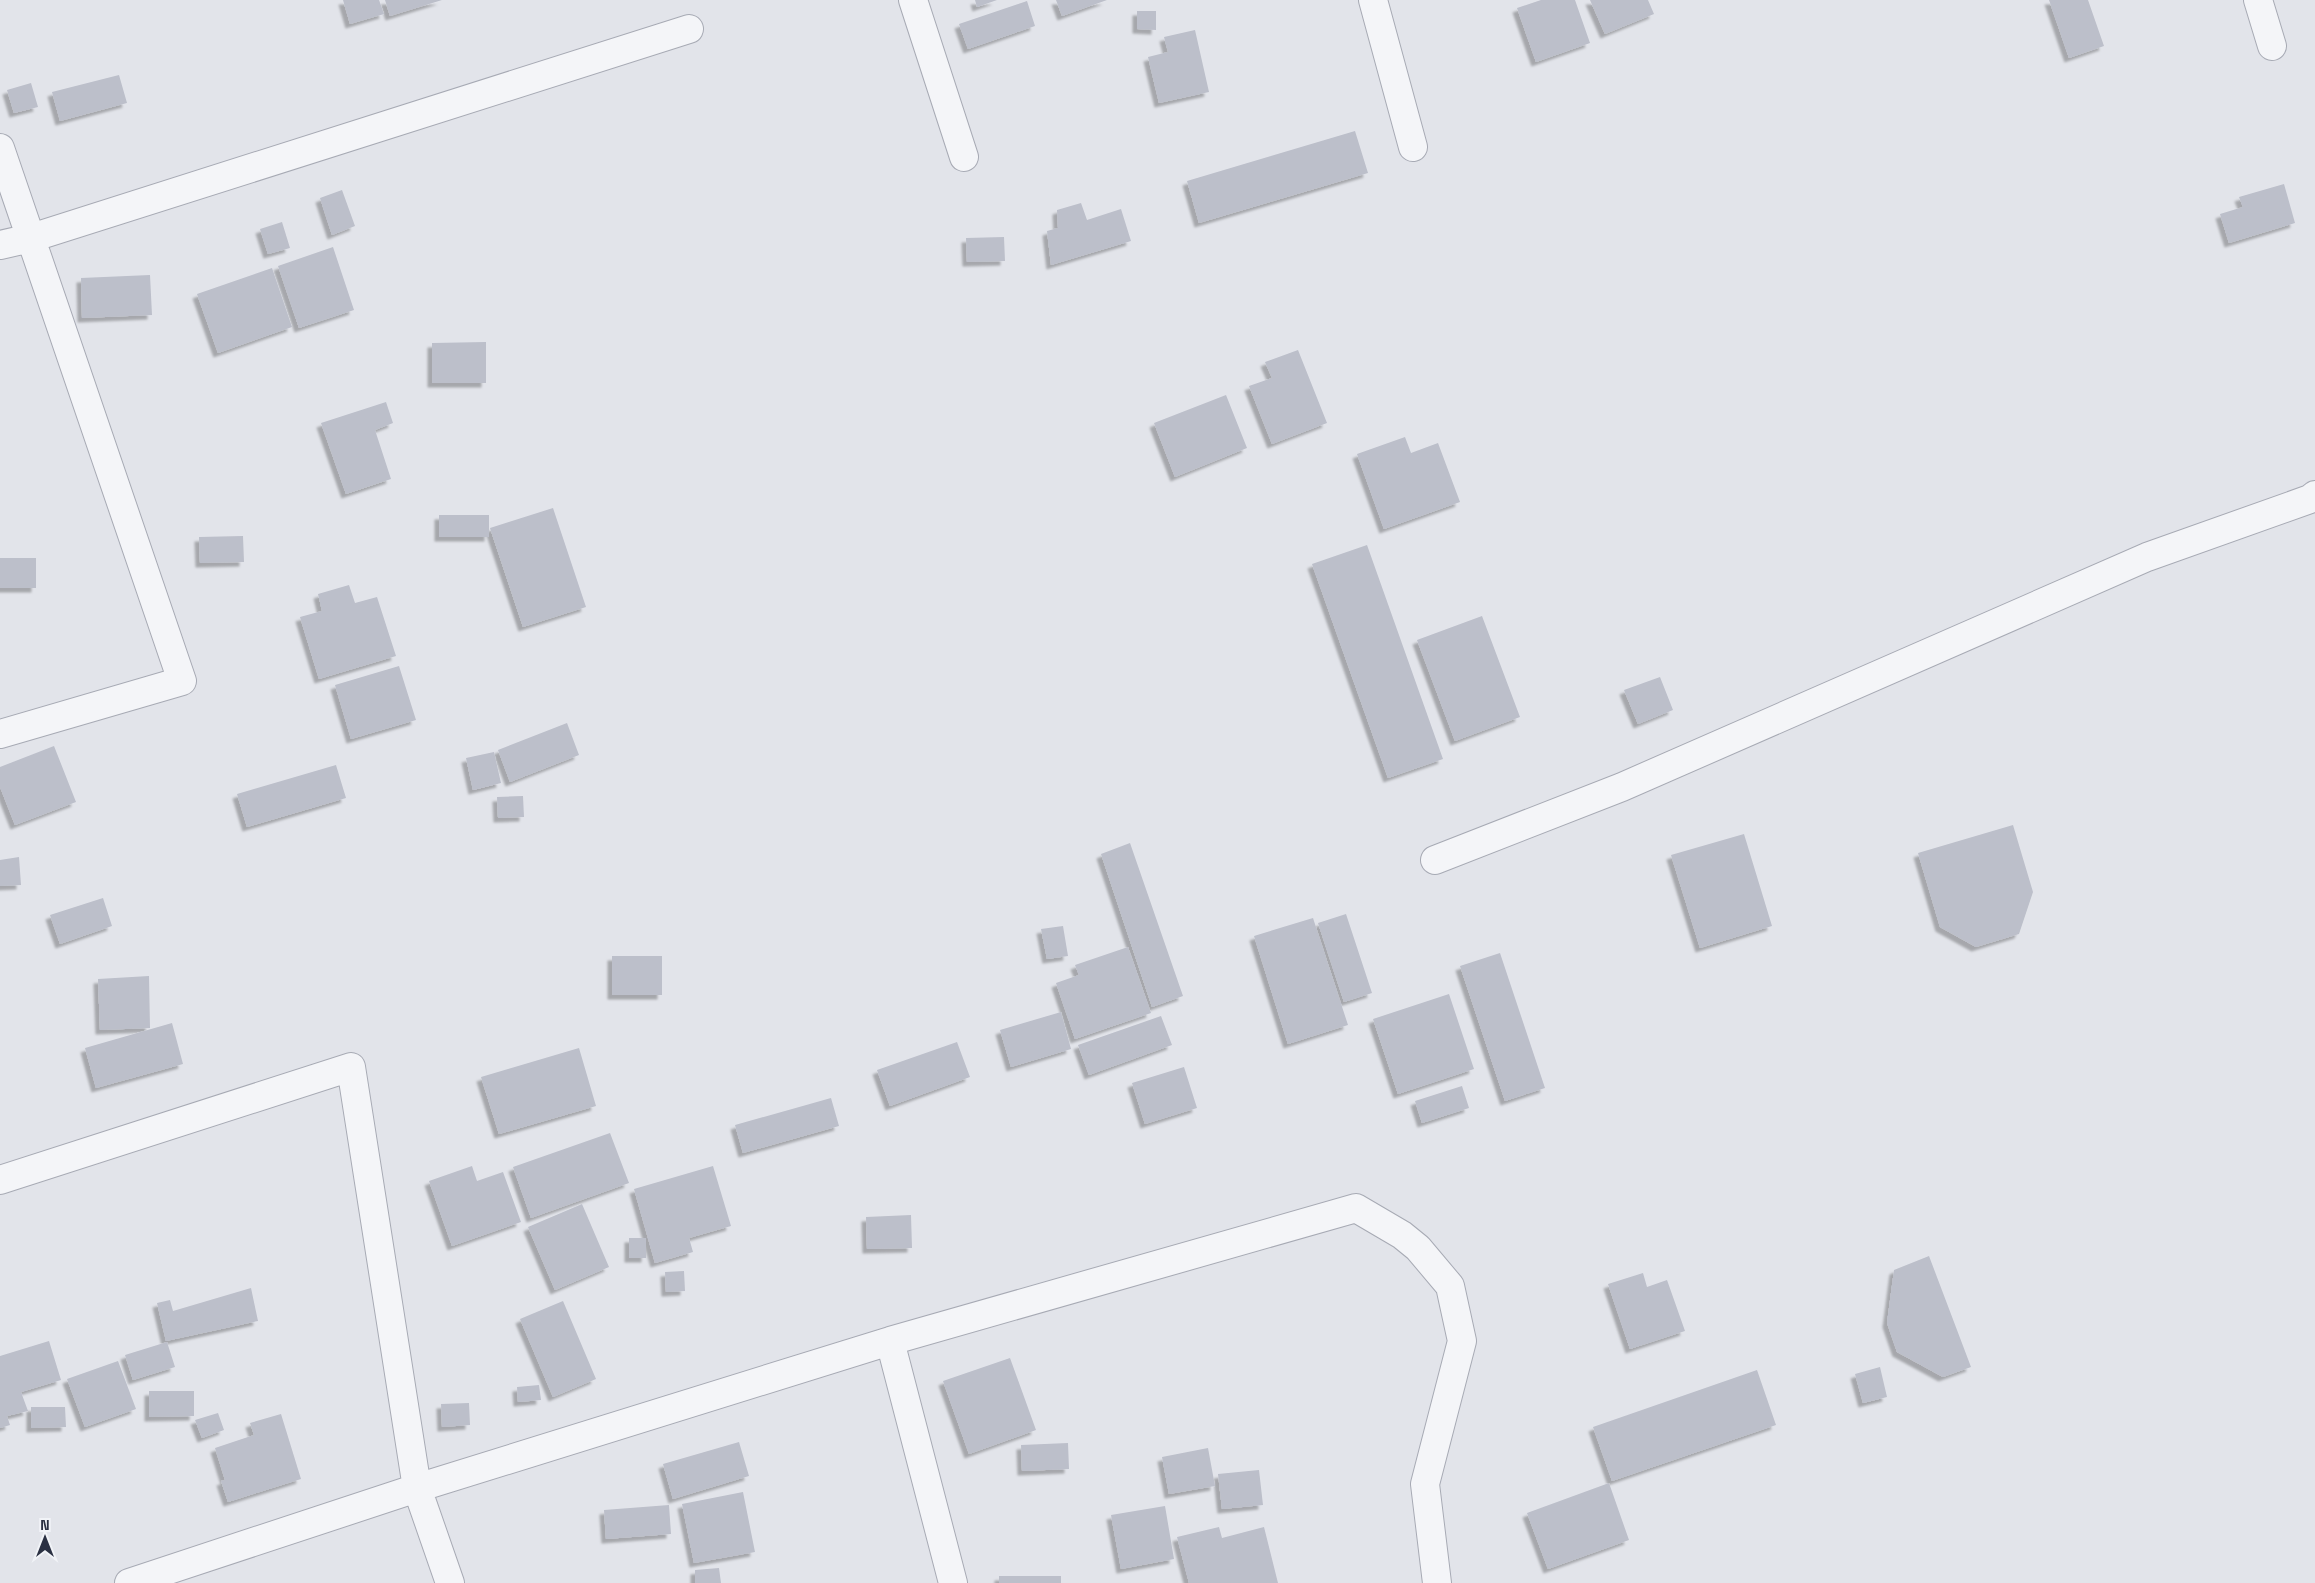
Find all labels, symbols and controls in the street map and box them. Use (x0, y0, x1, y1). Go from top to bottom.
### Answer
north arrow (20, 1513, 70, 1563)
text: N (40, 1516, 50, 1534)

